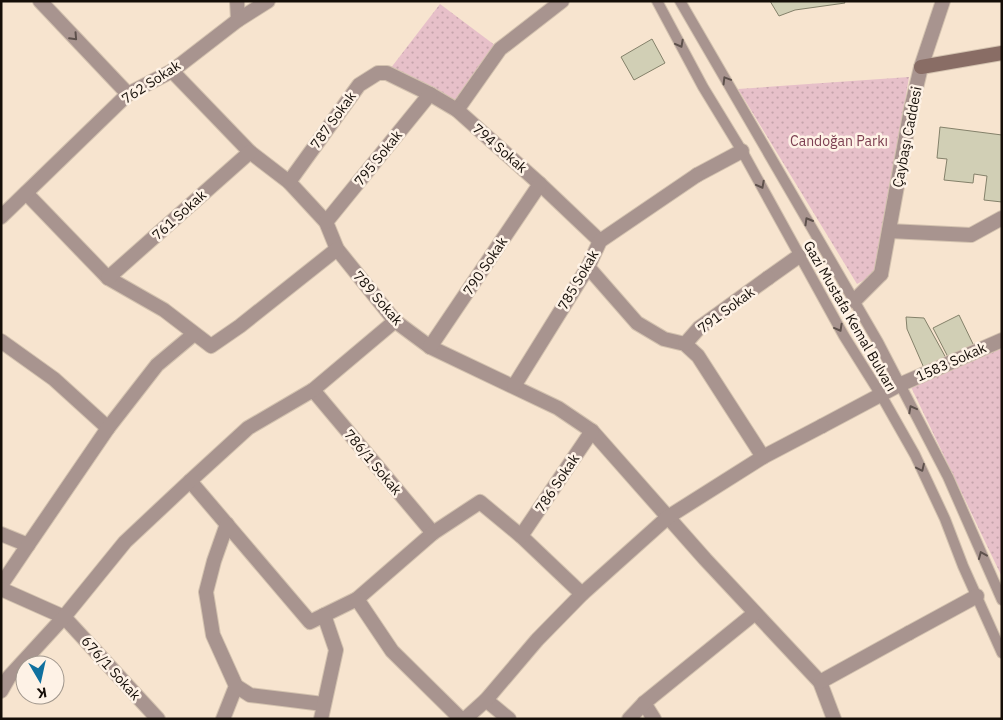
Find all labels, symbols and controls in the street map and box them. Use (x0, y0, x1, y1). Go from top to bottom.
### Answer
one-way arrow (68, 31, 77, 40)
one-way arrow (674, 39, 684, 48)
street label: 762 Sokak (118, 56, 184, 108)
one-way arrow (722, 77, 732, 86)
street label: Çaybaşı Caddesi (888, 85, 926, 189)
street label: 787 Sokak (306, 87, 360, 152)
street label: 794 Sokak (469, 119, 532, 177)
street label: 795 Sokak (350, 126, 406, 190)
park label: Candoğan Parkı (790, 132, 888, 150)
one-way arrow (754, 180, 764, 189)
street label: 761 Sokak (148, 186, 210, 244)
one-way arrow (804, 217, 814, 226)
street label: 790 Sokak (459, 233, 511, 299)
street label: Gazi Mustafa Kemal Bulvarı (799, 237, 901, 395)
street label: 785 Sokak (554, 246, 603, 313)
street label: 789 Sokak (349, 267, 407, 330)
street label: 791 Sokak (694, 282, 759, 337)
one-way arrow (833, 322, 843, 331)
street label: 1583 Sokak (913, 338, 990, 385)
one-way arrow (908, 405, 918, 414)
street label: 786/1 Sokak (340, 425, 406, 499)
street label: 786 Sokak (531, 450, 583, 516)
one-way arrow (915, 462, 925, 471)
one-way arrow (978, 551, 989, 560)
street label: 676/1 Sokak (77, 632, 145, 704)
north arrow (15, 655, 65, 705)
text: K (36, 683, 48, 703)

